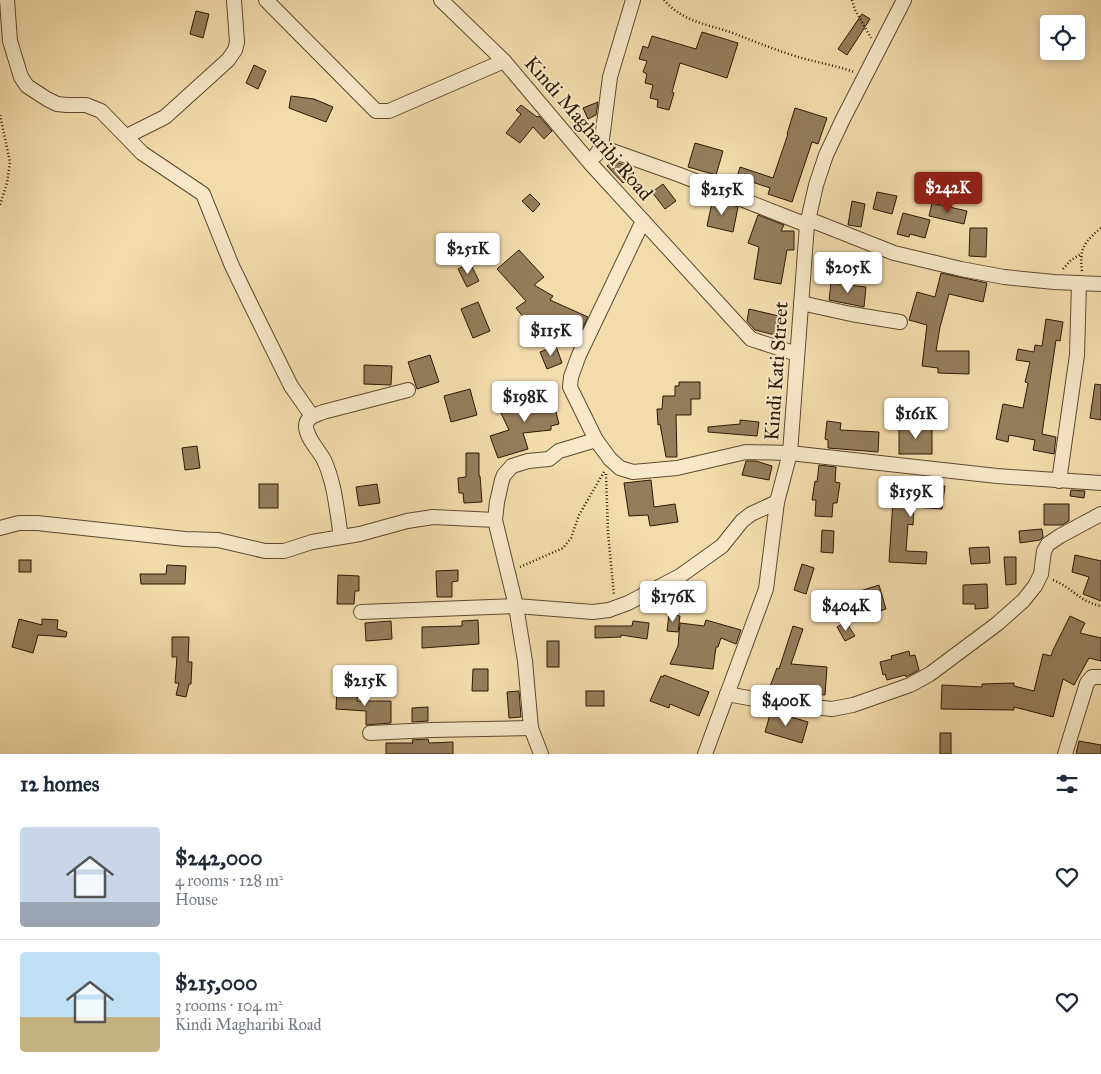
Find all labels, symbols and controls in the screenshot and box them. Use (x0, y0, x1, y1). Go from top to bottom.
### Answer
map controls (1040, 15, 1085, 60)
button: locate (1040, 15, 1085, 60)
street label: Kindi Magharibi Road (519, 51, 658, 206)
pin: $242K (913, 172, 983, 214)
pin: $215K (687, 174, 757, 216)
text: $242K (925, 178, 971, 197)
text: $215K (701, 180, 743, 199)
pin: $251K (433, 232, 503, 275)
text: $251K (447, 239, 489, 258)
pin: $205K (813, 252, 883, 294)
text: $205K (825, 258, 871, 277)
street label: Kindi Kati Street (759, 301, 793, 441)
pin: $115K (516, 314, 586, 357)
text: $115K (531, 321, 571, 340)
pin: $198K (490, 380, 560, 423)
text: $198K (503, 387, 547, 406)
pin: $161K (881, 398, 951, 440)
text: $161K (895, 404, 937, 423)
pin: $159K (876, 476, 946, 518)
text: $159K (889, 482, 933, 501)
pin: $176K (638, 580, 708, 623)
text: $176K (651, 587, 695, 606)
pin: $404K (811, 590, 881, 632)
text: $404K (822, 596, 870, 615)
pin: $215K (330, 664, 400, 707)
text: $215K (344, 671, 386, 690)
pin: $400K (751, 684, 821, 727)
text: $400K (762, 691, 810, 710)
icon: filters (1053, 770, 1081, 798)
text: 12 homes (20, 771, 99, 797)
text: $242,000 (175, 845, 263, 871)
icon: home (60, 847, 120, 907)
icon: heart (1053, 863, 1081, 891)
text: 4 rooms · 128 m² (175, 871, 284, 890)
text: House (175, 890, 218, 909)
text: $215,000 (175, 970, 257, 996)
icon: home (60, 972, 120, 1032)
icon: heart (1053, 988, 1081, 1016)
text: 3 rooms · 104 m² (175, 996, 283, 1015)
text: Kindi Magharibi Road (175, 1015, 322, 1034)

